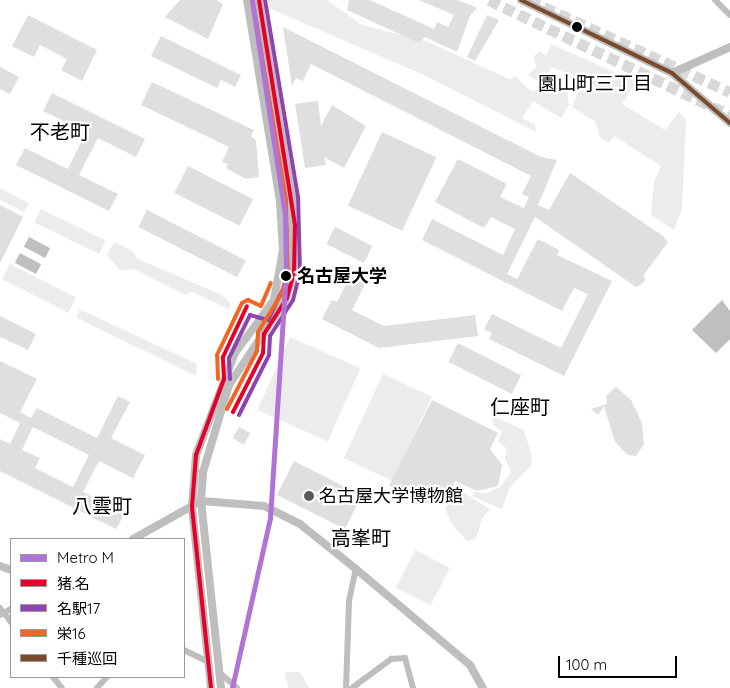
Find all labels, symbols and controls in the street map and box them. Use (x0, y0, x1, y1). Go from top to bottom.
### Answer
unlabelled marker (572, 22, 582, 32)
district label: 園山町三丁目 (538, 73, 652, 95)
district label: 不老町 (30, 119, 90, 143)
place label: 名古屋大学 (297, 265, 387, 287)
marker: 名古屋大学 (279, 269, 293, 283)
district label: 仁座町 (490, 394, 550, 418)
place label: 名古屋大学博物館 (319, 485, 463, 507)
marker: 名古屋大学博物館 (303, 490, 315, 502)
district label: 八雲町 (72, 493, 132, 517)
district label: 高峯町 (331, 525, 391, 549)
legend (10, 538, 185, 678)
text: Metro M (57, 548, 114, 567)
text: 猪.名 (57, 574, 90, 593)
text: 名駅17 (57, 599, 100, 618)
text: 栄16 (57, 624, 86, 643)
scale bar (560, 646, 679, 678)
text: 千種巡回 (57, 649, 117, 668)
text: 100 m (566, 655, 607, 674)

